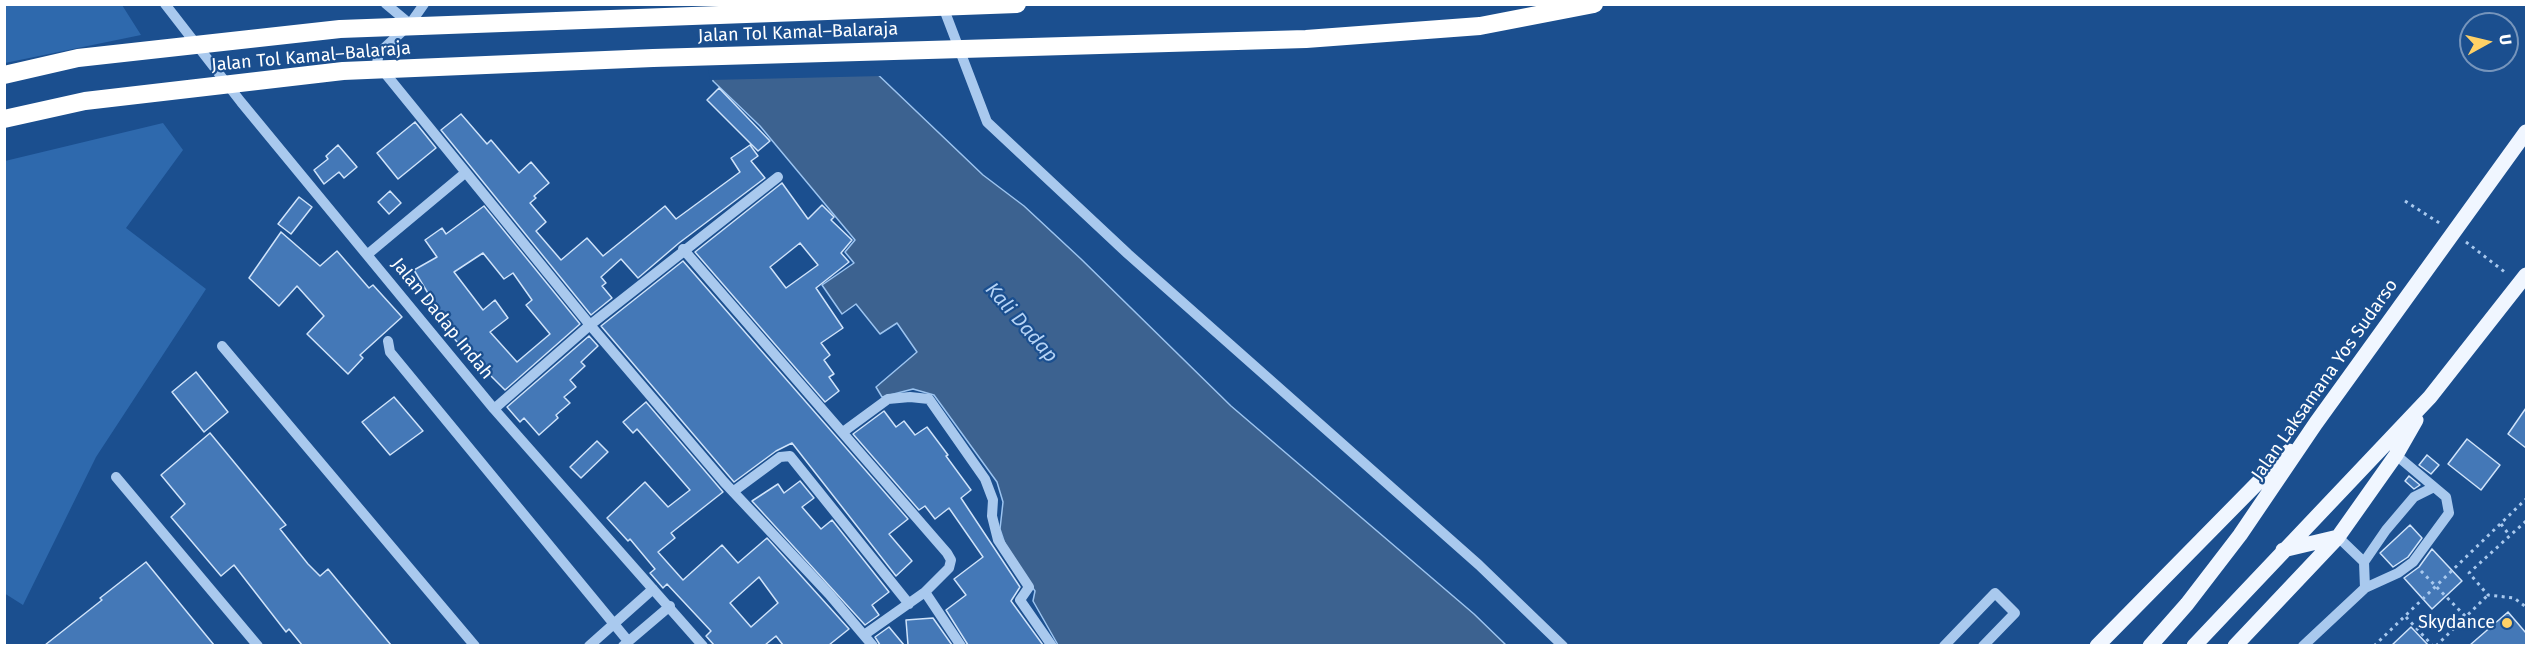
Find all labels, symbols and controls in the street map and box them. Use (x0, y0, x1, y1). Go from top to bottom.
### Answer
north arrow (2459, 12, 2519, 72)
street label: Jalan Tol Kamal–Balaraja (698, 19, 898, 47)
text: U (2495, 33, 2515, 46)
street label: Jalan Tol Kamal–Balaraja (210, 38, 412, 76)
street label: Jalan Dadap Indah (387, 254, 497, 384)
street label: Jalan Laksamana Yos Sudarso (2247, 275, 2403, 485)
water label: Kali Dadap (980, 278, 1062, 368)
place label: Skydance (2418, 612, 2495, 634)
marker: Skydance (2500, 616, 2514, 630)

